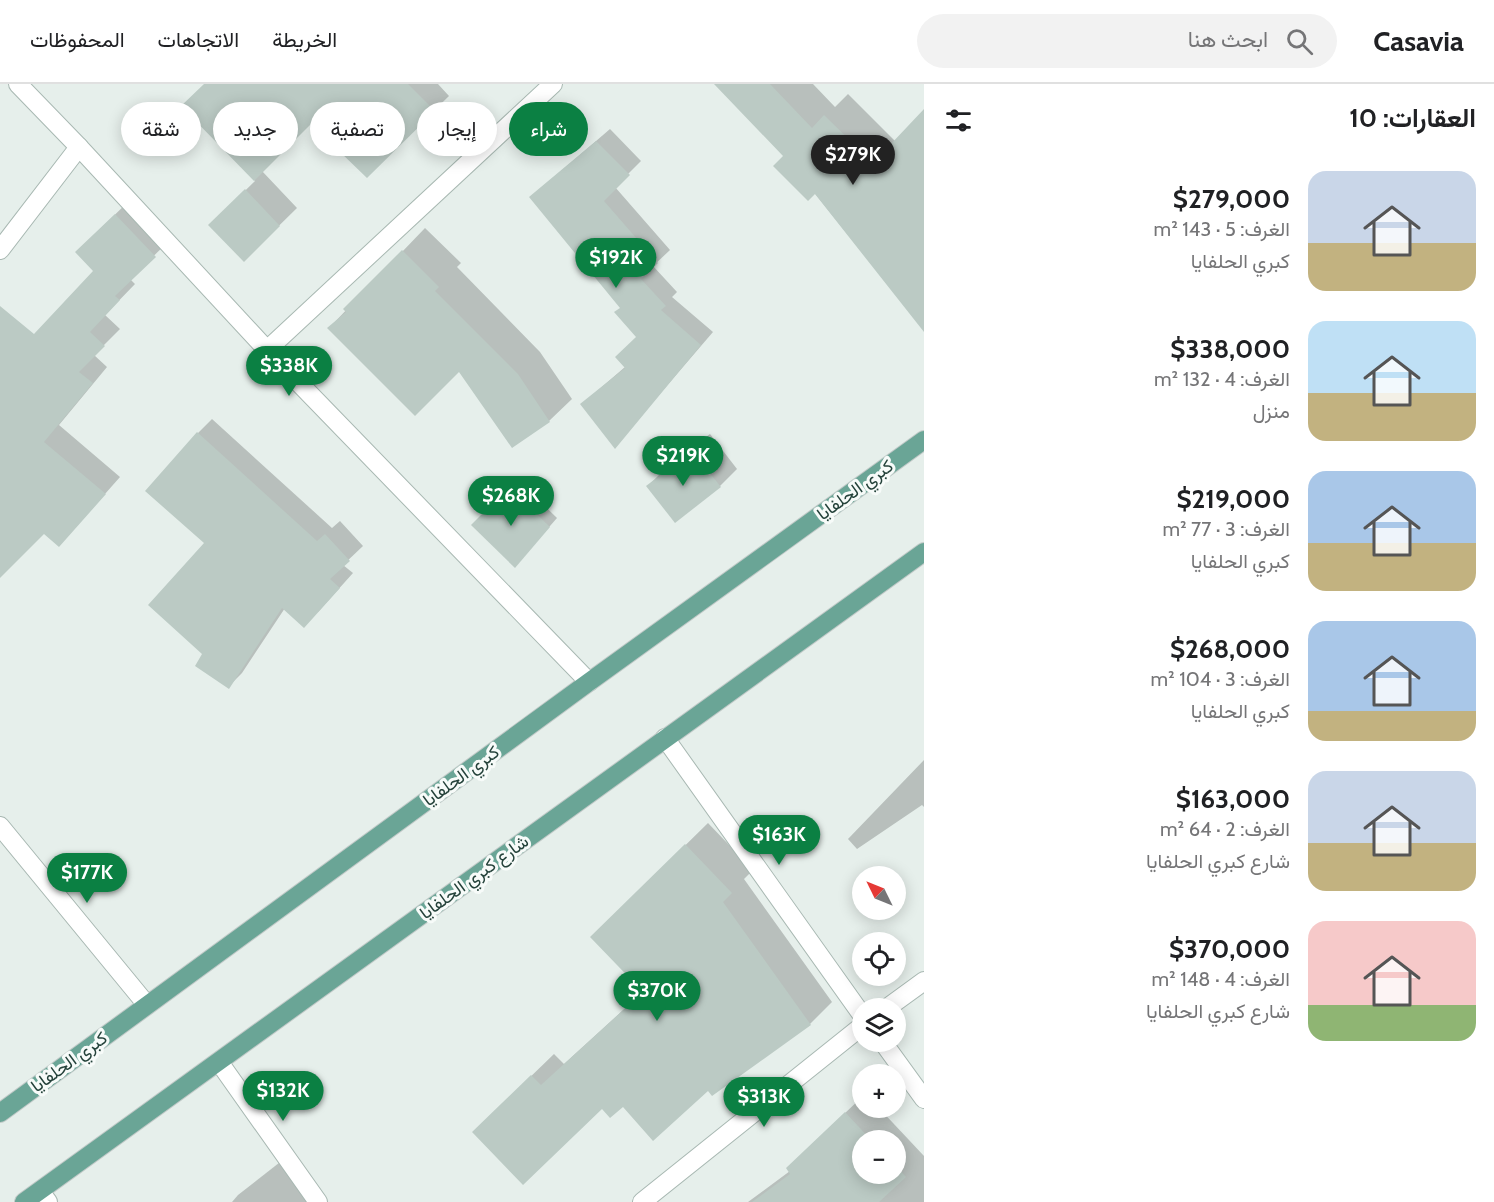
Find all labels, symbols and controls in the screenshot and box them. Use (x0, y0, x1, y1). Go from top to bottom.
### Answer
search box (917, 14, 1337, 68)
text: Casavia (1373, 24, 1464, 58)
icon: search (1283, 25, 1316, 58)
text: ابحث هنا (1188, 26, 1268, 53)
text: المحفوظات (30, 27, 125, 52)
text: الاتجاهات (158, 27, 239, 52)
text: الخريطة (272, 27, 337, 52)
chip: شقة (121, 102, 201, 156)
chip: جديد (213, 102, 298, 156)
chip: تصفية (310, 102, 405, 156)
chip: إيجار (417, 102, 497, 156)
chip: شراء (509, 102, 588, 156)
text: العقارات: 10 (1349, 102, 1476, 134)
icon: filters (942, 104, 975, 137)
pin: $279K (811, 135, 895, 186)
text: $279K (825, 142, 881, 166)
text: $279,000 (1173, 183, 1290, 215)
icon: home (1356, 195, 1428, 267)
text: الغرف: 5 · 143 m² (1154, 217, 1290, 241)
pin: $192K (574, 238, 658, 289)
text: $192K (589, 245, 643, 269)
text: كبري الحلفايا (1191, 249, 1290, 273)
text: $338,000 (1170, 333, 1290, 365)
icon: home (1356, 345, 1428, 417)
pin: $338K (247, 346, 331, 397)
text: $338K (260, 353, 318, 377)
text: الغرف: 4 · 132 m² (1154, 367, 1290, 391)
text: منزل (1253, 399, 1290, 423)
pin: $219K (641, 436, 725, 487)
text: $219K (656, 443, 710, 467)
street label: كبري الحلفايا (812, 455, 900, 528)
pin: $268K (469, 476, 553, 527)
text: $268K (482, 483, 540, 507)
text: $219,000 (1177, 483, 1290, 515)
icon: home (1356, 495, 1428, 567)
text: الغرف: 3 · 77 m² (1162, 517, 1290, 541)
text: كبري الحلفايا (1191, 549, 1290, 573)
text: $268,000 (1170, 633, 1290, 665)
icon: home (1356, 645, 1428, 717)
text: الغرف: 3 · 104 m² (1150, 667, 1290, 691)
text: كبري الحلفايا (1191, 699, 1290, 723)
street label: كبري الحلفايا (418, 741, 506, 814)
text: $163,000 (1176, 783, 1290, 815)
icon: home (1356, 795, 1428, 867)
pin: $163K (737, 815, 821, 866)
text: الغرف: 2 · 64 m² (1160, 817, 1290, 841)
text: $163K (752, 822, 806, 846)
street label: شارع كبري الحلفايا (415, 830, 535, 927)
text: شارع كبري الحلفايا (1146, 849, 1290, 873)
pin: $177K (45, 853, 129, 904)
text: $177K (61, 860, 113, 884)
north arrow (852, 866, 906, 920)
map controls (852, 866, 906, 1184)
button: locate (852, 932, 906, 986)
text: $370,000 (1169, 933, 1290, 965)
icon: home (1356, 945, 1428, 1017)
text: الغرف: 4 · 148 m² (1152, 967, 1290, 991)
pin: $370K (615, 971, 699, 1022)
text: $370K (627, 978, 687, 1002)
button: layers (852, 998, 906, 1052)
text: شارع كبري الحلفايا (1146, 999, 1290, 1023)
street label: كبري الحلفايا (26, 1027, 114, 1100)
button: + (852, 1064, 906, 1118)
pin: $132K (241, 1071, 325, 1122)
pin: $313K (722, 1077, 806, 1128)
text: $132K (257, 1078, 309, 1102)
text: $313K (737, 1084, 791, 1108)
button: − (852, 1130, 906, 1184)

